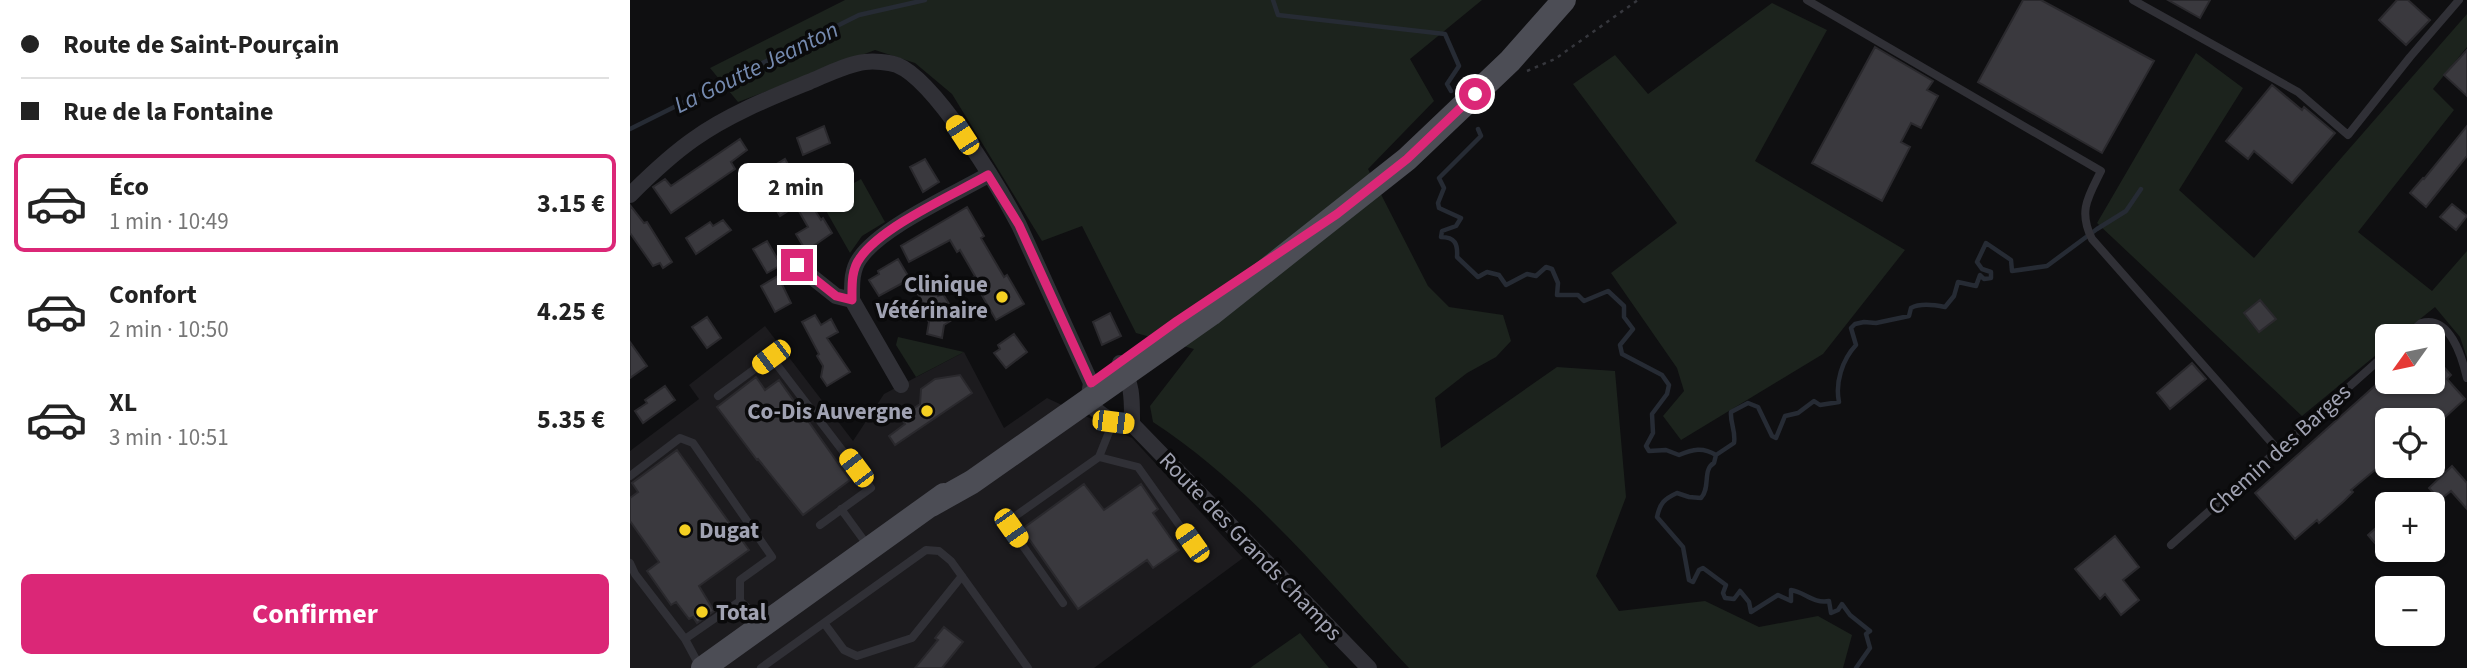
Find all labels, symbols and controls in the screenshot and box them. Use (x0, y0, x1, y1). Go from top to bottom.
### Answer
water label: La Goutte Jeanton (668, 12, 845, 122)
text: Route de Saint-Pourçain (63, 26, 339, 63)
route start (1459, 78, 1491, 110)
text: Rue de la Fontaine (63, 93, 273, 130)
car (942, 112, 983, 158)
callout: 2 min (739, 163, 855, 212)
text: Éco (109, 168, 149, 205)
text: 2 min (768, 171, 824, 204)
icon: car (25, 172, 88, 235)
text: 3.15 € (537, 185, 605, 222)
text: 1 min · 10:49 (109, 205, 229, 238)
route end (781, 249, 813, 281)
place label: Clinique Vétérinaire (875, 268, 988, 327)
text: Confort (109, 276, 197, 313)
icon: car (25, 280, 88, 343)
marker: Clinique Vétérinaire (994, 289, 1010, 305)
text: 4.25 € (537, 293, 605, 330)
text: 2 min · 10:50 (109, 313, 229, 346)
north arrow (2375, 324, 2445, 394)
map controls (2375, 324, 2445, 646)
car (748, 336, 795, 378)
street label: Chemin des Barges (2200, 376, 2358, 523)
text: XL (109, 384, 137, 421)
icon: car (25, 388, 88, 451)
place label: Co-Dis Auvergne (747, 395, 913, 428)
text: 5.35 € (537, 401, 605, 438)
marker: Co-Dis Auvergne (919, 403, 935, 419)
button: locate (2375, 408, 2445, 478)
car (1091, 409, 1136, 435)
text: 3 min · 10:51 (109, 421, 229, 454)
car (835, 445, 878, 491)
street label: Route des Grands Champs (1152, 445, 1350, 648)
button: + (2375, 492, 2445, 562)
car (991, 505, 1032, 551)
place label: Dugat (699, 514, 759, 547)
car (1172, 520, 1213, 566)
marker: Dugat (677, 522, 693, 538)
button: Confirmer (21, 574, 609, 654)
button: − (2375, 576, 2445, 646)
place label: Total (716, 596, 767, 629)
marker: Total (694, 604, 710, 620)

